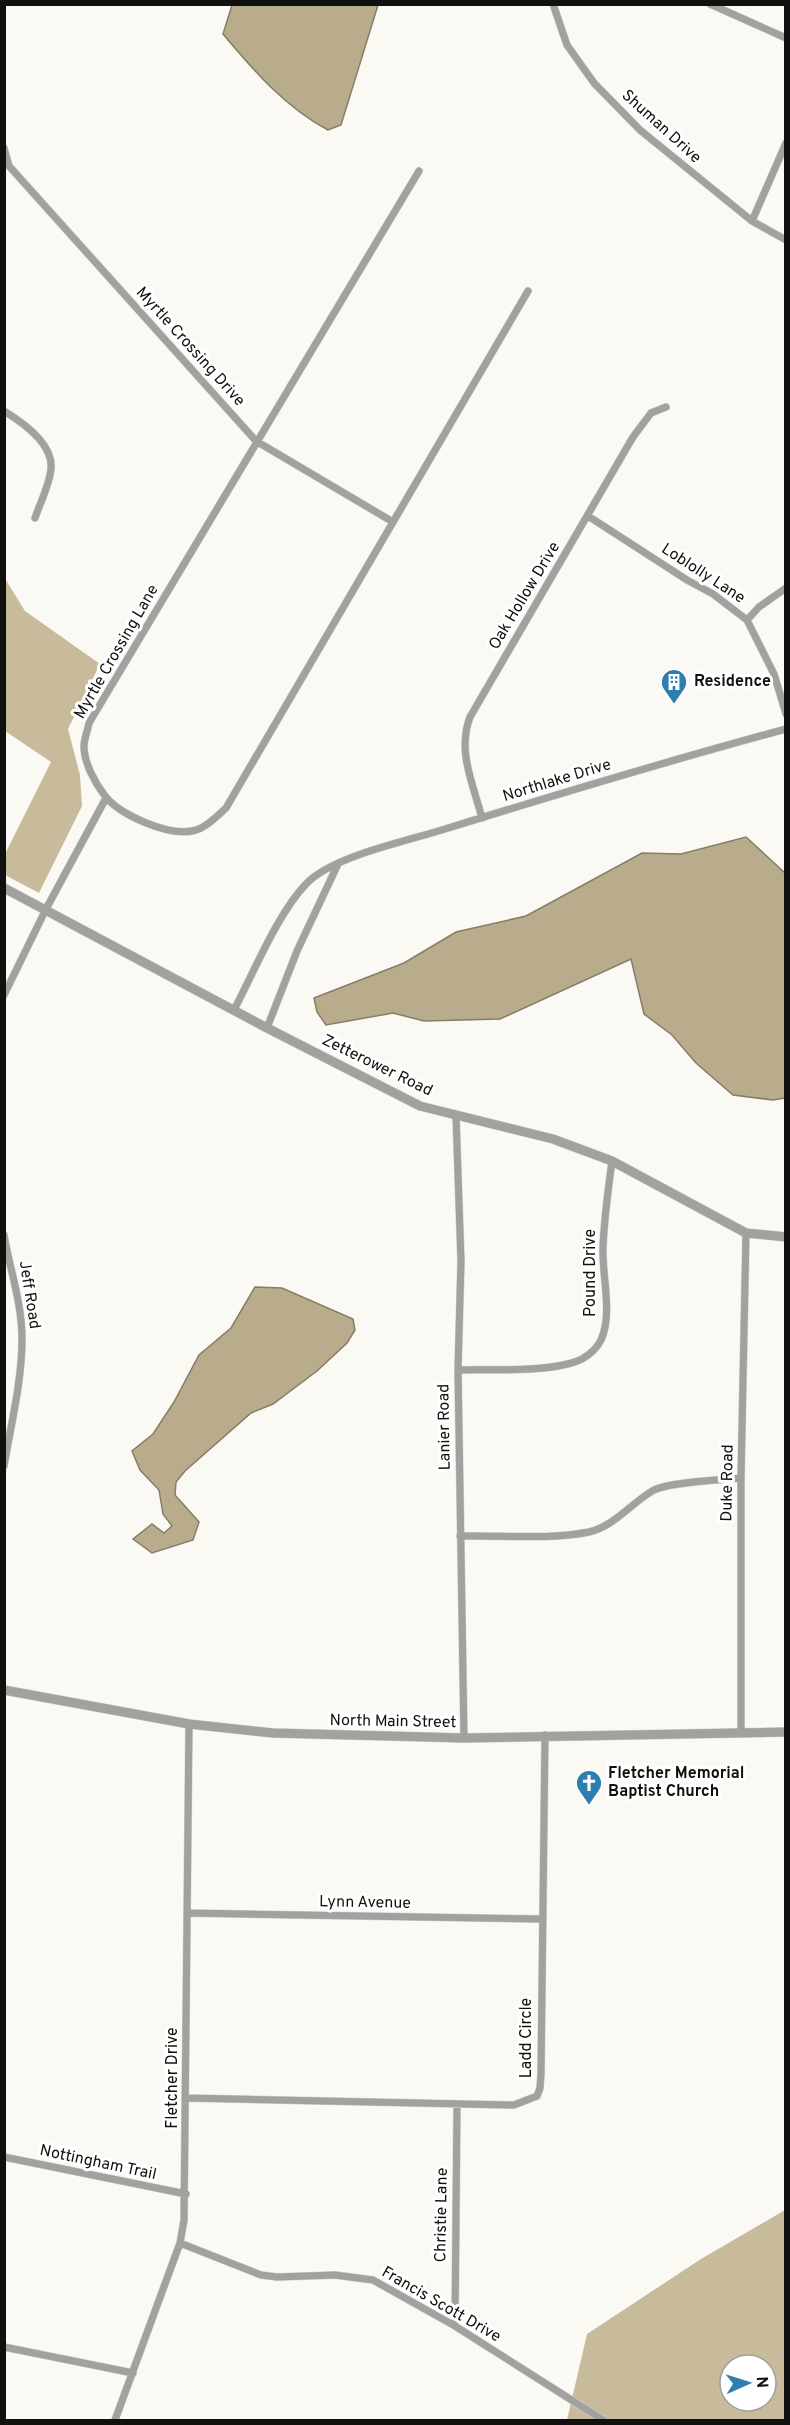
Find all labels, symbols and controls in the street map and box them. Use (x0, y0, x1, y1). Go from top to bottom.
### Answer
street label: Shuman Drive (617, 86, 705, 168)
street label: Myrtle Crossing Drive (131, 283, 249, 411)
street label: Oak Hollow Drive (485, 538, 565, 654)
street label: Loblolly Lane (657, 539, 749, 609)
street label: Myrtle Crossing Lane (70, 581, 164, 723)
building icon: Residence (659, 667, 689, 705)
place label: Residence (694, 672, 771, 692)
street label: Northlake Drive (500, 755, 614, 807)
street label: Zetterower Road (318, 1031, 436, 1101)
street label: Pound Drive (581, 1229, 601, 1317)
street label: Jeff Road (14, 1259, 44, 1331)
street label: Lanier Road (434, 1384, 456, 1470)
street label: Duke Road (717, 1444, 739, 1522)
street label: North Main Street (329, 1711, 457, 1733)
place label: Fletcher Memorial Baptist Church (608, 1764, 744, 1802)
church icon: Fletcher Memorial Baptist Church (574, 1768, 604, 1806)
street label: Lynn Avenue (319, 1892, 411, 1914)
street label: Ladd Circle (517, 1998, 537, 2078)
street label: Fletcher Drive (163, 2027, 183, 2129)
street label: Nottingham Trail (38, 2141, 158, 2185)
street label: Christie Lane (431, 2167, 453, 2263)
street label: Francis Scott Drive (378, 2263, 504, 2347)
north arrow (718, 2353, 778, 2413)
text: N (751, 2376, 771, 2389)

